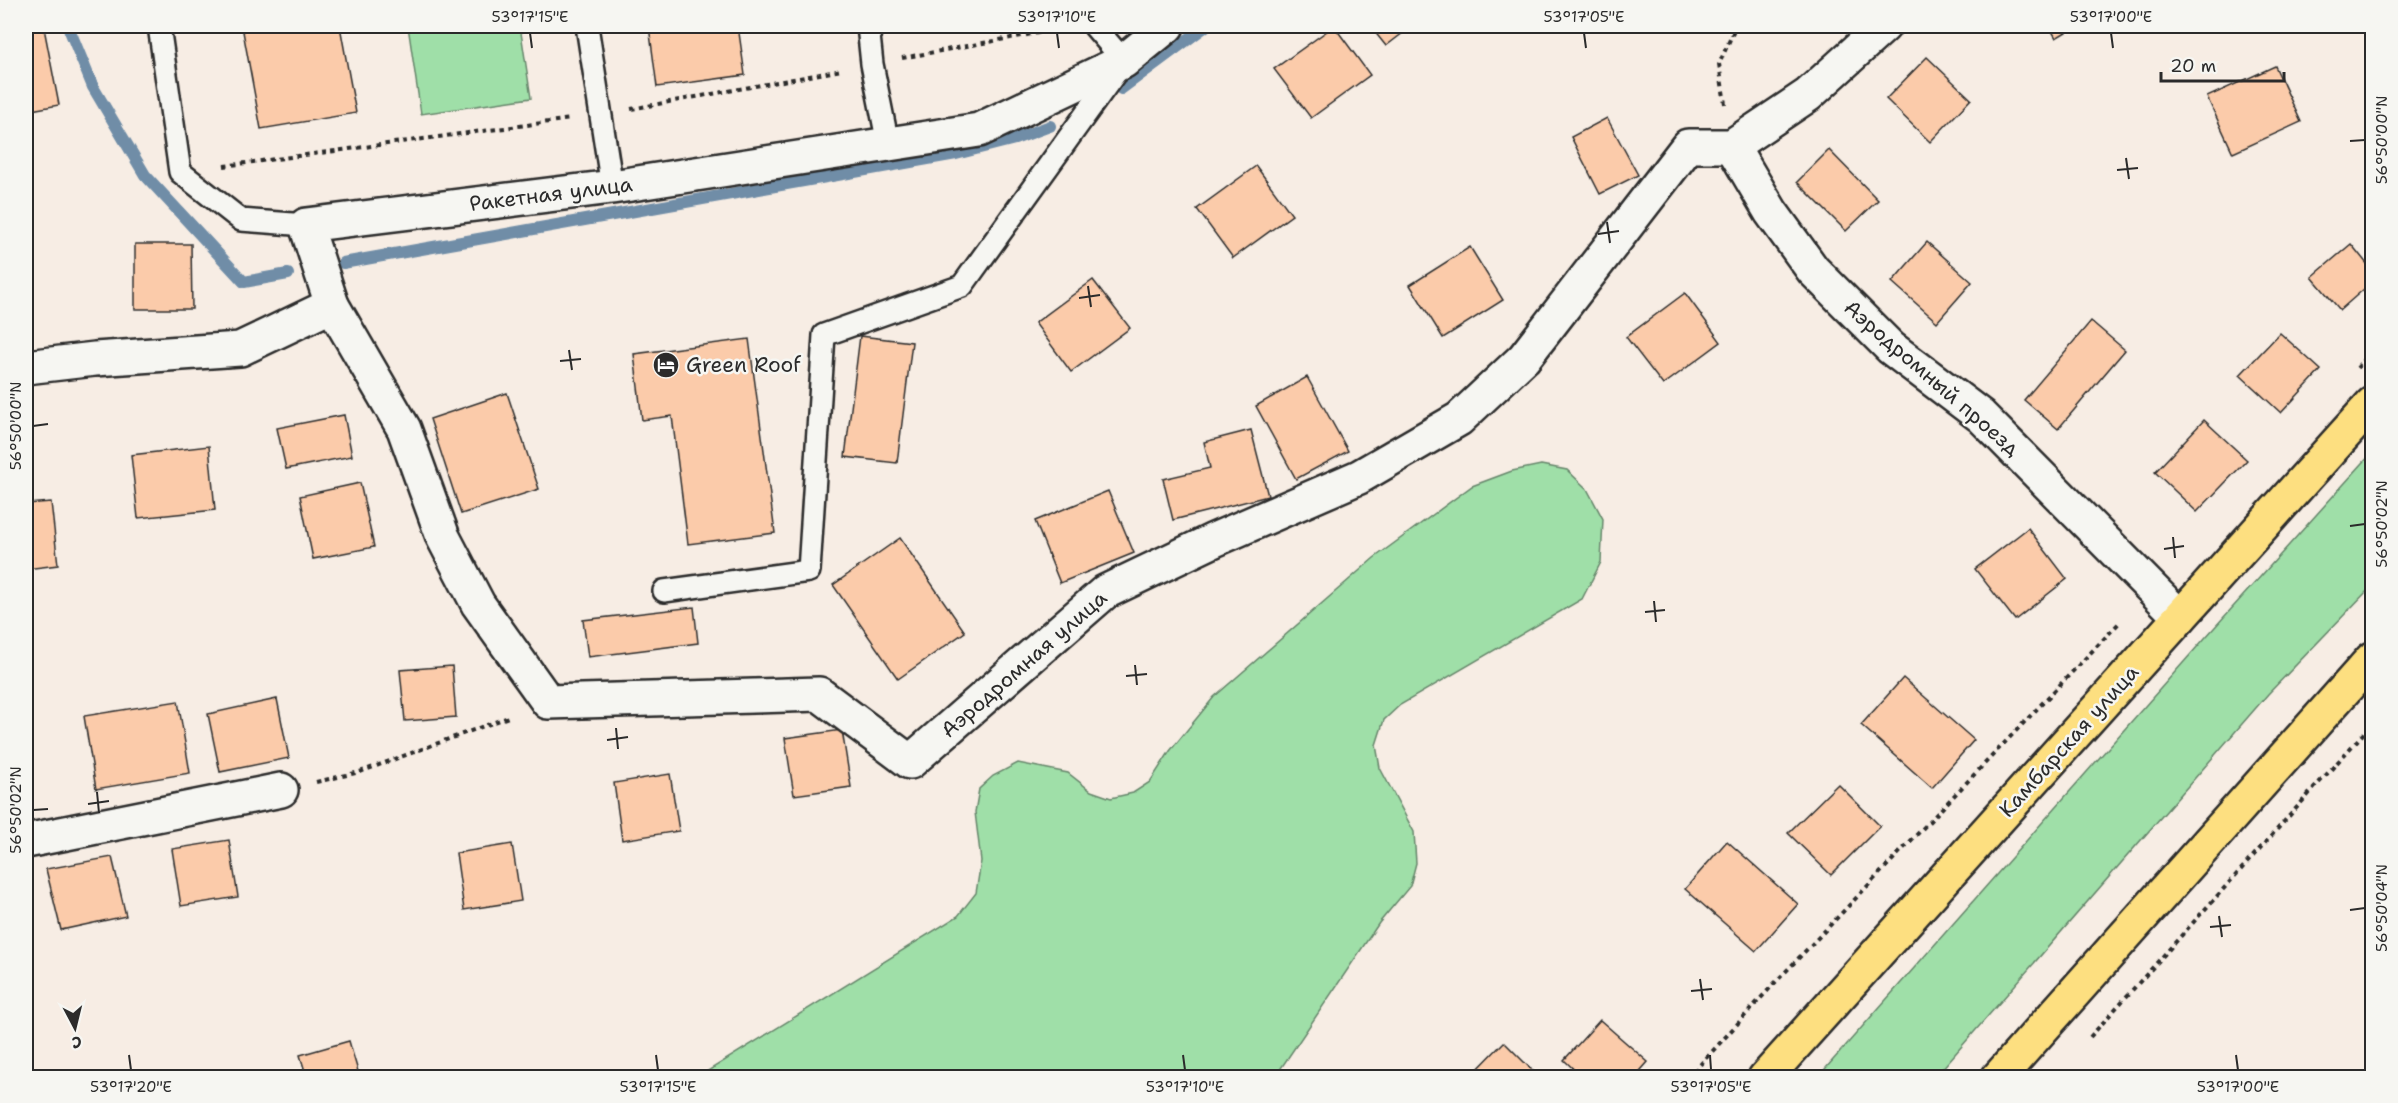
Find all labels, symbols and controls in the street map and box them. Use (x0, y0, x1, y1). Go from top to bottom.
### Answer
text: 53°17'15"E (492, 7, 568, 27)
text: 53°17'10"E (1018, 7, 1096, 27)
text: 53°17'05"E (1544, 7, 1624, 27)
text: 53°17'00"E (2070, 7, 2152, 27)
scale bar (2161, 45, 2284, 83)
text: 20 m (2170, 54, 2216, 78)
text: 56°50'00"N (2372, 96, 2392, 184)
street label: Ракетная улица (468, 170, 634, 218)
street label: Аэродромный проезд (1838, 294, 2026, 462)
hotel icon: Green Roof (651, 350, 681, 380)
place label: Green Roof (686, 351, 801, 379)
text: 56°50'00"N (6, 382, 26, 470)
text: 56°50'02"N (2372, 480, 2392, 568)
street label: Аэродромная улица (935, 584, 1113, 744)
street label: Камбарская улица (1993, 659, 2145, 823)
text: 56°50'02"N (6, 766, 26, 854)
text: 56°50'04"N (2372, 864, 2392, 952)
north arrow (45, 998, 105, 1058)
text: С (70, 1031, 83, 1053)
text: 53°17'20"E (90, 1077, 172, 1097)
text: 53°17'15"E (620, 1077, 696, 1097)
text: 53°17'10"E (1146, 1077, 1224, 1097)
text: 53°17'05"E (1671, 1077, 1751, 1097)
text: 53°17'00"E (2197, 1077, 2279, 1097)

